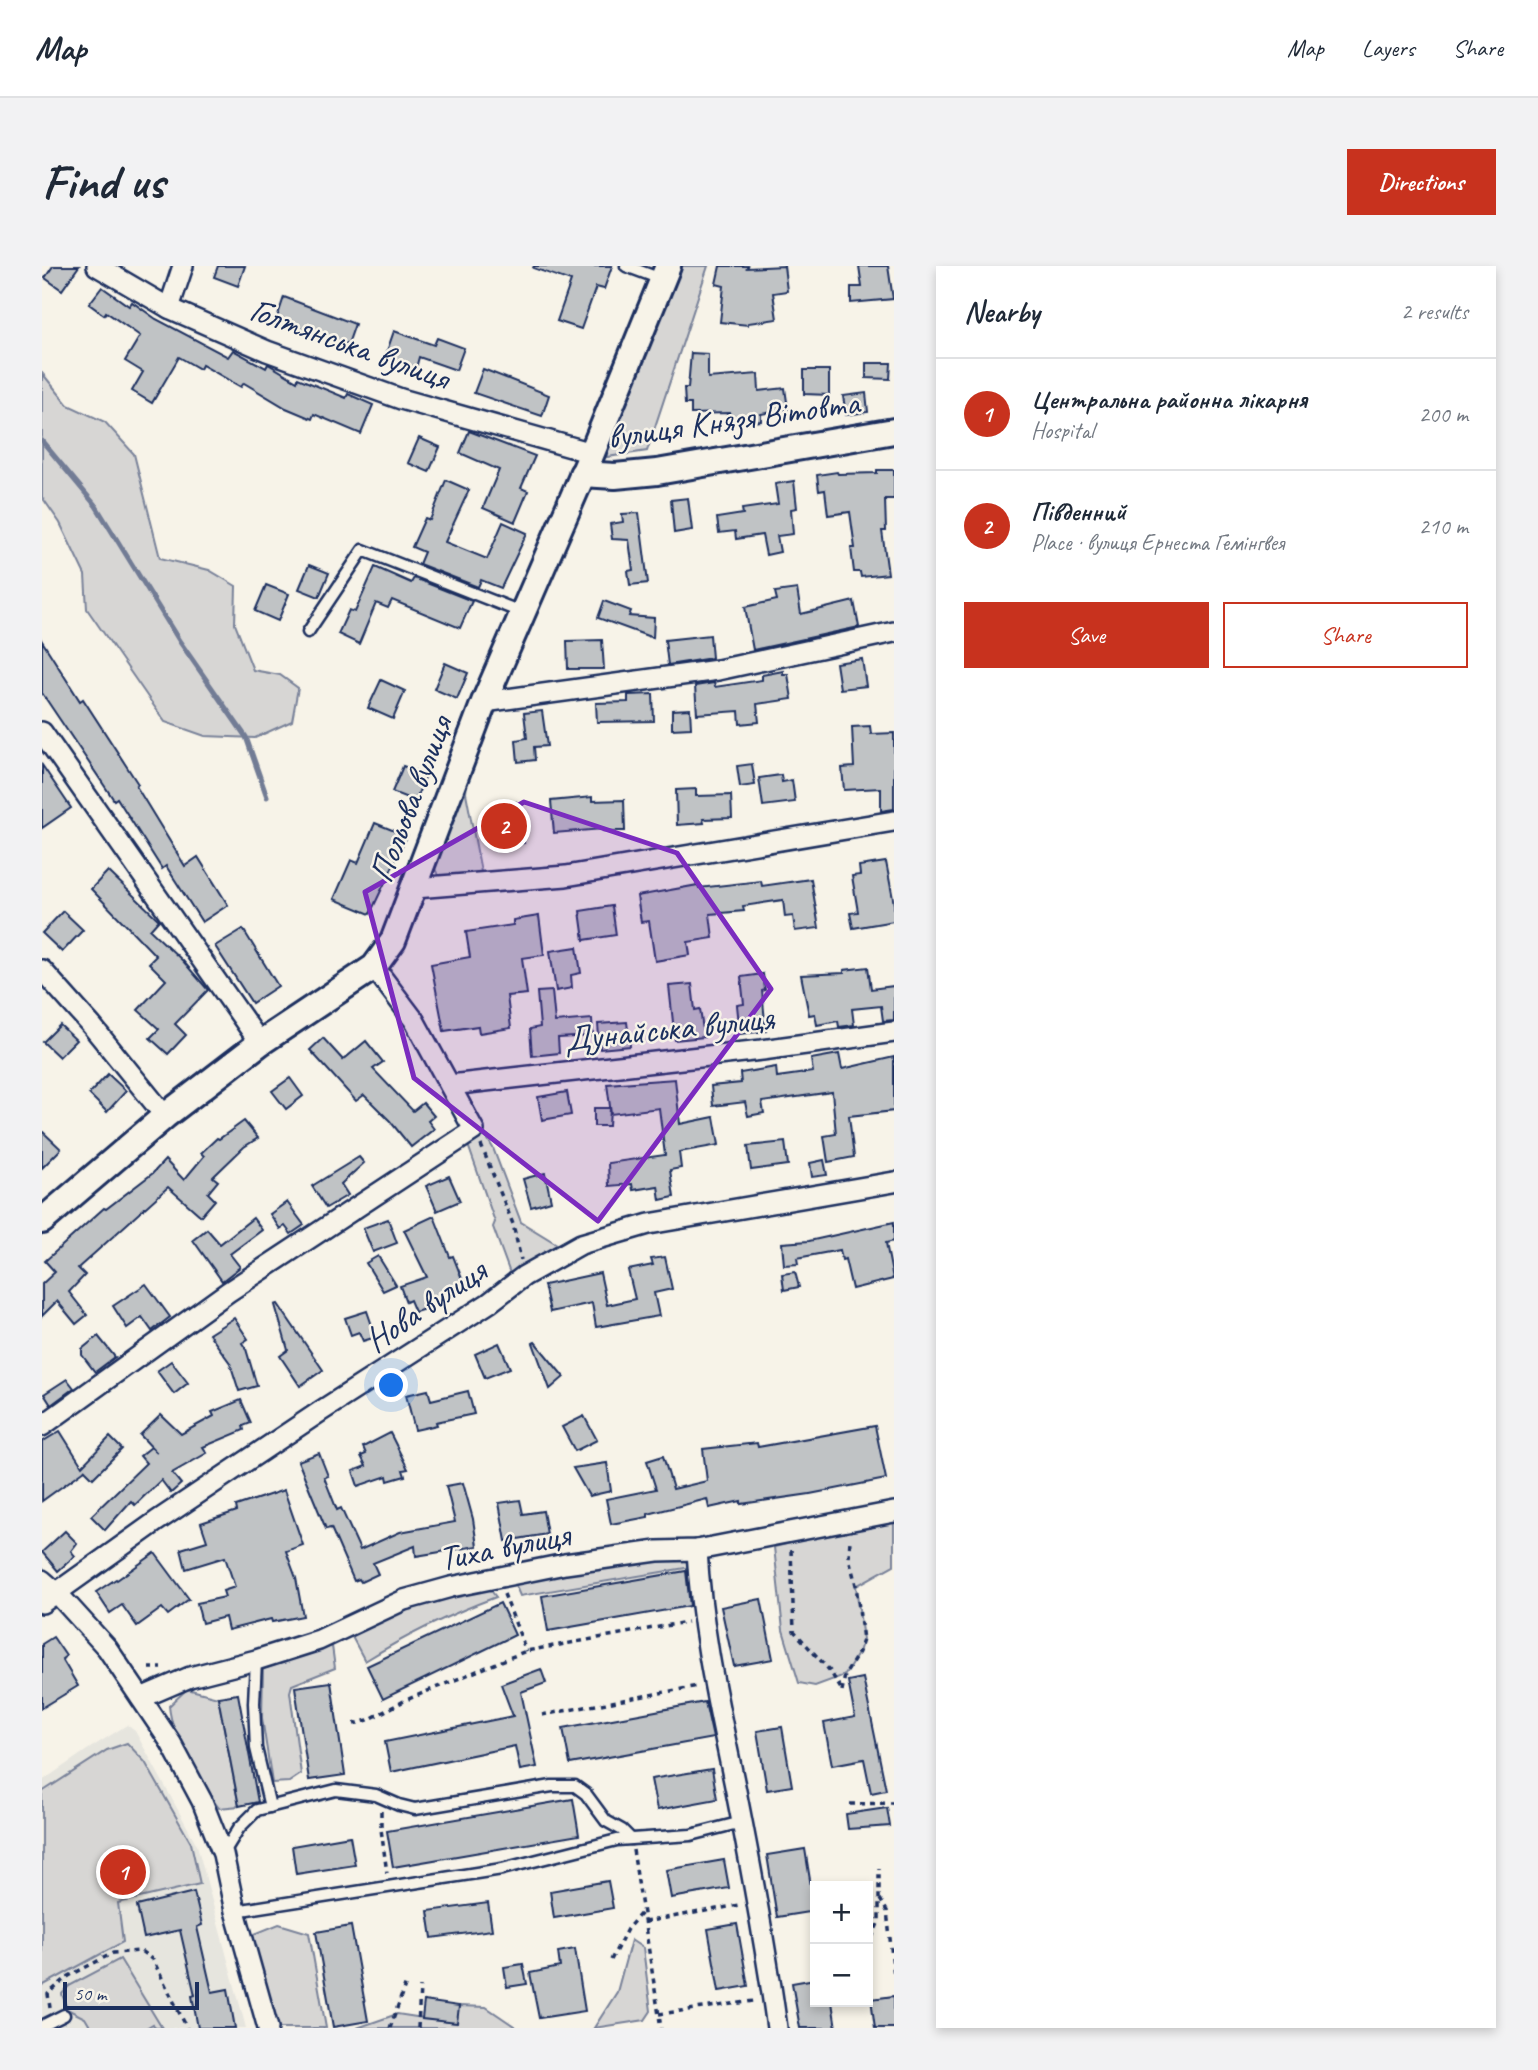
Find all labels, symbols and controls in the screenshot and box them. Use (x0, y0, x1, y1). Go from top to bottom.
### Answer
text: Map (35, 27, 86, 69)
text: Map (1287, 33, 1324, 63)
text: Layers (1362, 33, 1415, 63)
text: Share (1453, 33, 1503, 63)
button: Directions (1347, 149, 1496, 215)
text: Find us (42, 151, 164, 213)
street label: Голтянська вулиця (244, 287, 459, 401)
text: Nearby (964, 293, 1040, 331)
text: 2 results (1401, 297, 1468, 326)
street label: вулиця Князя Вітовта (604, 379, 864, 459)
text: Центральна районна лікарня (1031, 383, 1307, 416)
text: 1 (982, 400, 992, 429)
text: 200 m (1419, 400, 1468, 429)
text: Hospital (1031, 416, 1094, 445)
text: Південний (1031, 495, 1126, 528)
text: 2 (982, 512, 992, 541)
text: 210 m (1419, 512, 1468, 541)
text: Place · вулиця Ернеста Гемінгвея (1031, 528, 1284, 557)
button: Save (964, 602, 1209, 668)
button: Share (1223, 602, 1468, 668)
street label: Польова вулиця (358, 707, 464, 889)
pin: 2 (481, 800, 527, 852)
street label: Дунайська вулиця (562, 995, 777, 1062)
street label: Нова вулиця (356, 1247, 496, 1362)
your location (374, 1368, 408, 1402)
street label: Тиха вулиця (435, 1511, 575, 1581)
pin: 1 (100, 1846, 146, 1898)
map controls (810, 1881, 873, 2007)
button: + (810, 1881, 873, 1944)
button: − (810, 1944, 873, 2007)
scale bar (63, 1979, 200, 2011)
text: 50 m (74, 1982, 106, 2006)

